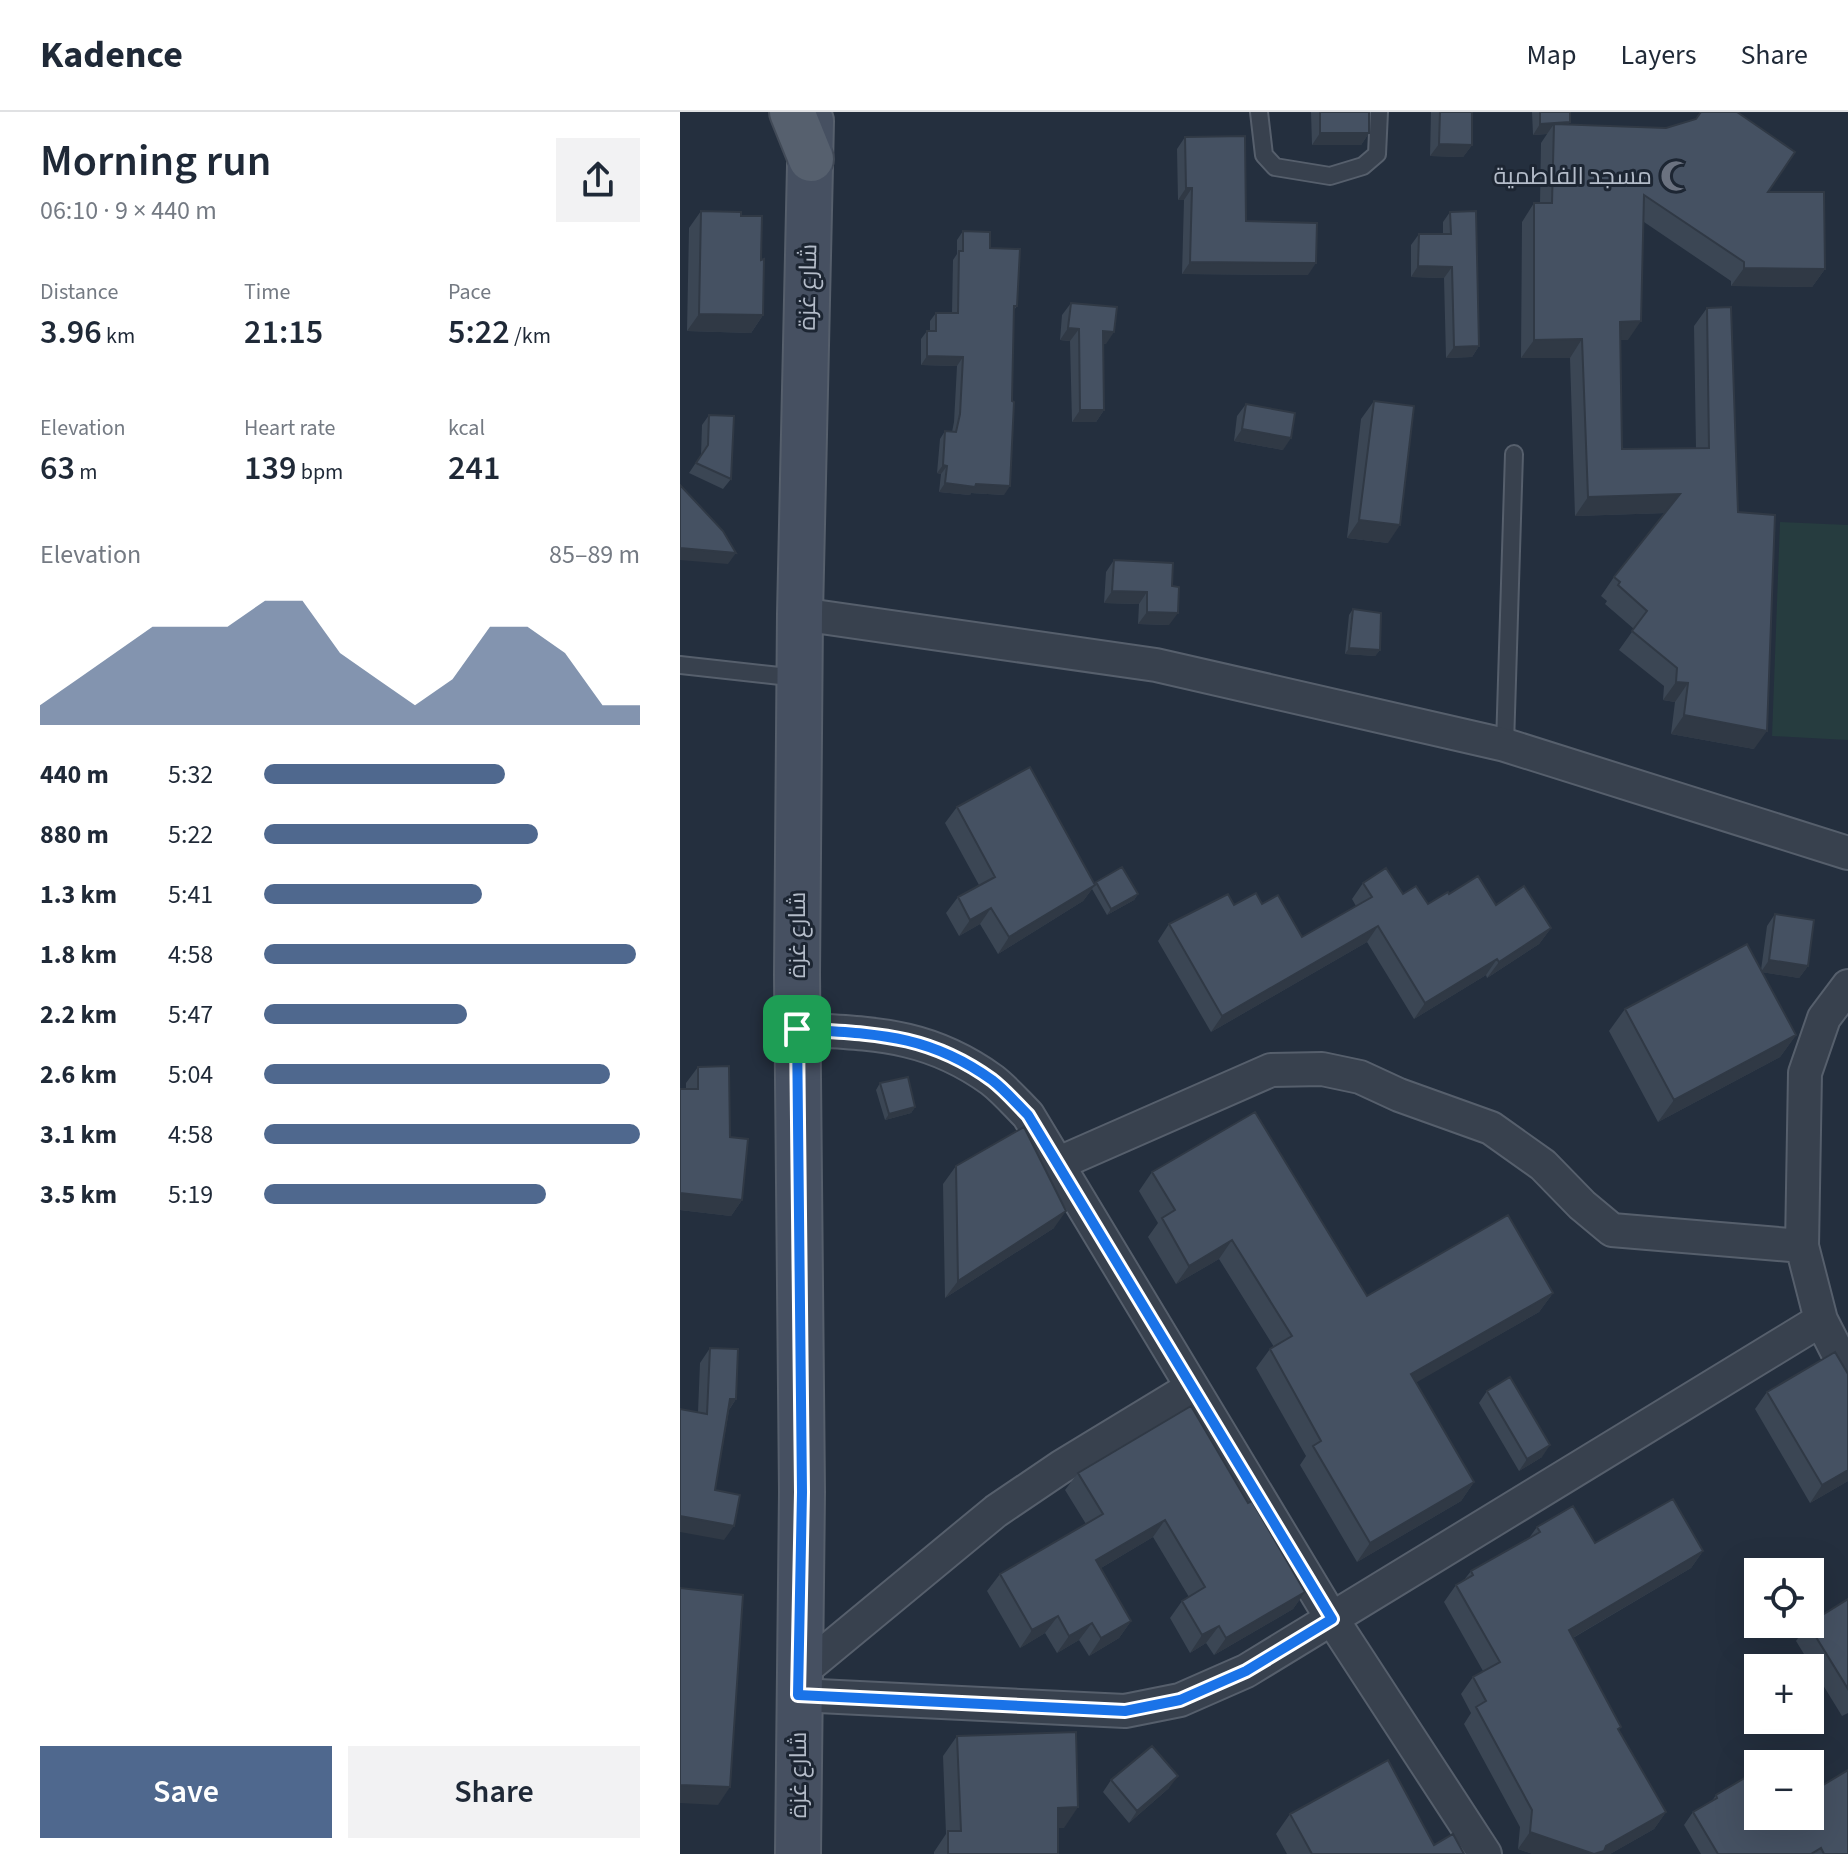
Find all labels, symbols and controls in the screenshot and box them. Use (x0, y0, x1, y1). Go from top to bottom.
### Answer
text: Kadence (40, 28, 183, 82)
text: Map (1526, 35, 1576, 75)
text: Layers (1620, 35, 1696, 75)
text: Share (1740, 35, 1808, 75)
text: Morning run (40, 130, 271, 193)
button: share (556, 138, 640, 222)
place label: مسجد الفاطمية (1493, 159, 1652, 194)
mosque icon: مسجد الفاطمية (1659, 159, 1693, 193)
text: 06:10 · 9 × 440 m (40, 192, 217, 229)
street label: شارع غزة (790, 243, 826, 331)
text: Distance (40, 276, 118, 308)
text: Time (244, 276, 290, 308)
text: Pace (448, 276, 491, 308)
text: 3.96 (40, 308, 102, 357)
text: 21:15 (244, 308, 323, 357)
text: 5:22 (448, 308, 510, 357)
text: km (102, 320, 135, 352)
text: /km (510, 320, 551, 352)
text: Elevation (40, 412, 126, 444)
text: Heart rate (244, 412, 335, 444)
text: kcal (448, 412, 485, 444)
text: 63 (40, 444, 75, 493)
text: 139 (244, 444, 296, 493)
text: 241 (448, 444, 500, 493)
text: m (75, 456, 98, 488)
text: bpm (296, 456, 343, 488)
text: Elevation (40, 536, 141, 573)
text: 85–89 m (549, 536, 640, 573)
text: 440 m (40, 756, 109, 793)
text: 5:32 (168, 756, 213, 793)
text: 880 m (40, 816, 109, 853)
text: 5:22 (168, 816, 213, 853)
text: 1.3 km (40, 876, 117, 913)
text: 5:41 (168, 876, 213, 913)
street label: شارع غزة (780, 892, 815, 978)
text: 1.8 km (40, 936, 117, 973)
text: 4:58 (168, 936, 213, 973)
pin (763, 995, 831, 1063)
text: 2.2 km (40, 996, 117, 1033)
text: 5:47 (168, 996, 213, 1033)
icon: arrive (775, 1007, 819, 1051)
text: 2.6 km (40, 1056, 117, 1093)
text: 5:04 (168, 1056, 213, 1093)
text: 3.1 km (40, 1116, 117, 1153)
text: 4:58 (168, 1116, 213, 1153)
text: 3.5 km (40, 1176, 117, 1213)
text: 5:19 (168, 1176, 213, 1213)
map controls (1744, 1558, 1824, 1830)
button: locate (1744, 1558, 1824, 1638)
button: + (1744, 1654, 1824, 1734)
street label: شارع غزة (781, 1732, 816, 1818)
button: Save (40, 1746, 332, 1838)
button: Share (348, 1746, 640, 1838)
button: − (1744, 1750, 1824, 1830)

